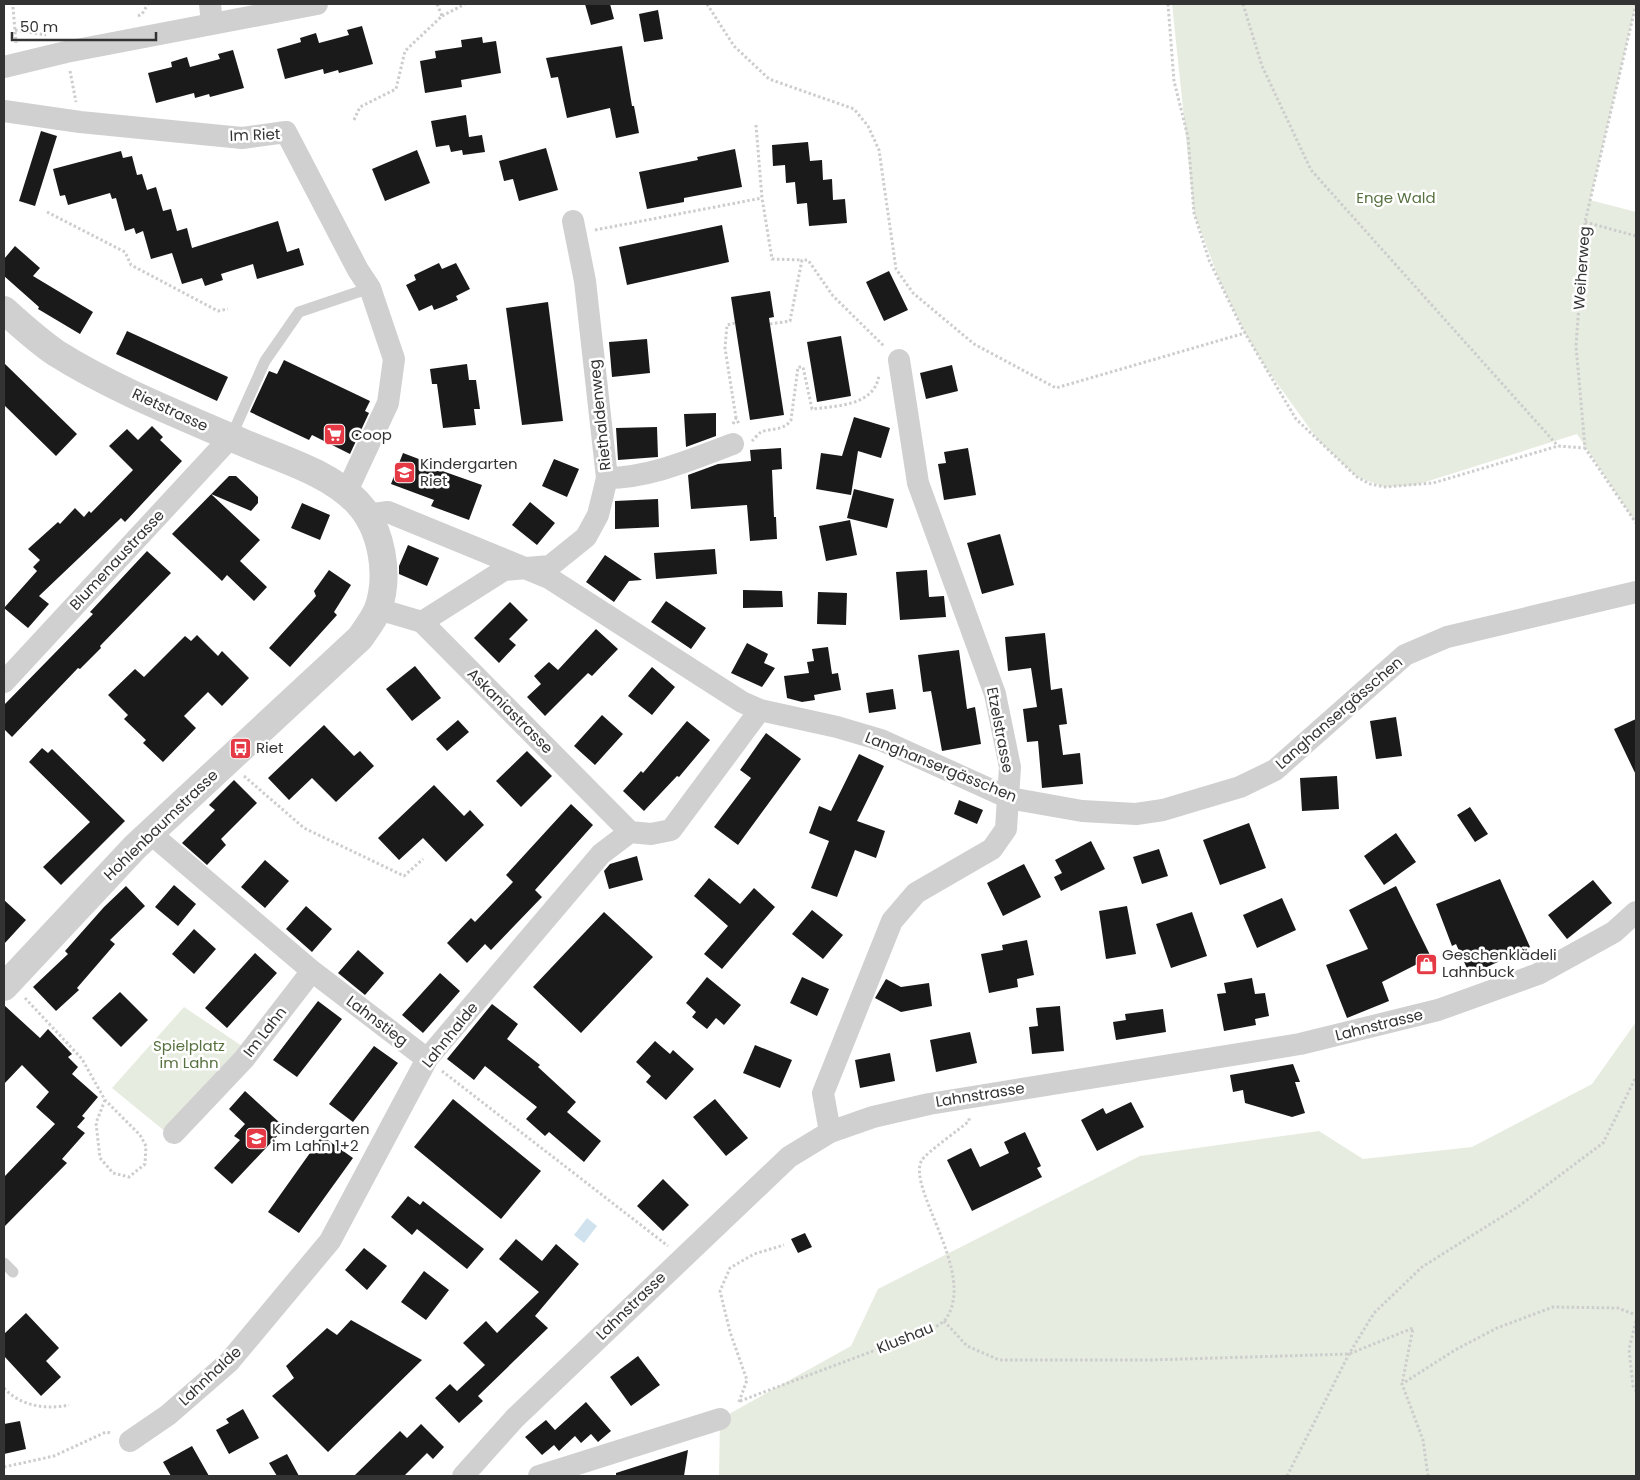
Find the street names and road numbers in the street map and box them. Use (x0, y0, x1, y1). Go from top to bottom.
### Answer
street label: Im Riet (229, 123, 281, 146)
street label: Weiherweg (1568, 225, 1595, 311)
street label: Riethaldenweg (583, 358, 616, 472)
street label: Rietstrasse (129, 383, 212, 436)
street label: Blumenaustrasse (64, 505, 169, 615)
street label: Langhansergässchen (1271, 652, 1407, 774)
street label: Askaniastrasse (463, 663, 558, 758)
street label: Etzelstrasse (982, 685, 1019, 775)
street label: Langhansergässchen (862, 726, 1020, 807)
street label: Hohlenbaumstrasse (99, 764, 222, 885)
street label: Lahnstieg (342, 990, 412, 1051)
street label: Lahnhalde (417, 997, 483, 1072)
street label: Im Lahn (238, 1002, 291, 1061)
street label: Lahnstrasse (1333, 1003, 1425, 1046)
street label: Lahnstrasse (934, 1077, 1026, 1112)
street label: Lahnstrasse (591, 1267, 670, 1344)
street label: Klushau (873, 1317, 936, 1358)
street label: Lahnhalde (174, 1341, 246, 1410)

